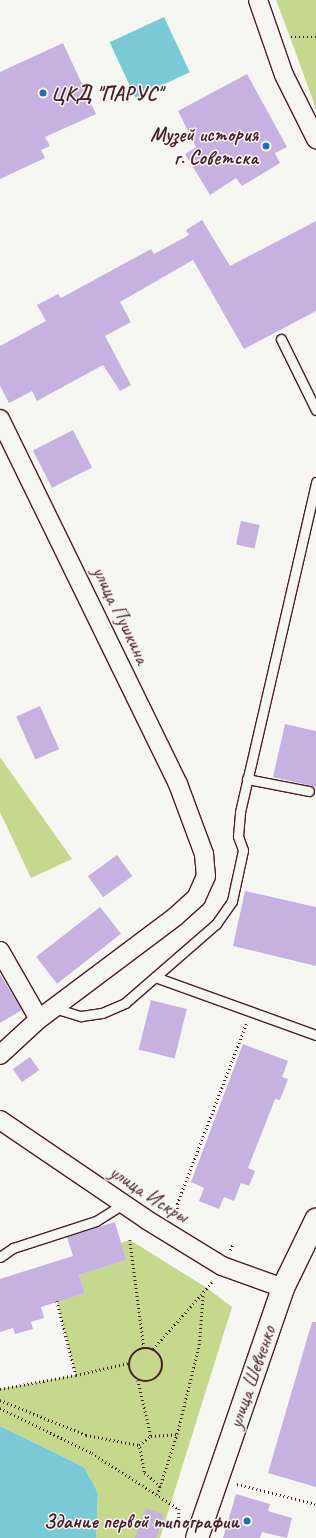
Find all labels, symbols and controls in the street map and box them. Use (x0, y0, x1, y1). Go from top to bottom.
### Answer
place label: ЦКД "ПАРУС" (51, 81, 162, 105)
marker: ЦКД "ПАРУС" (38, 88, 48, 98)
place label: Музей история г. Советска (150, 122, 258, 169)
marker: Музей история г. Советска (261, 141, 271, 151)
street label: улица Пушкина (87, 562, 155, 668)
street label: улица Искры (105, 1160, 193, 1228)
street label: улица Шевченко (223, 1322, 281, 1432)
place label: Здание первой типографии (42, 1509, 239, 1533)
marker: Здание первой типографии (242, 1516, 252, 1526)

